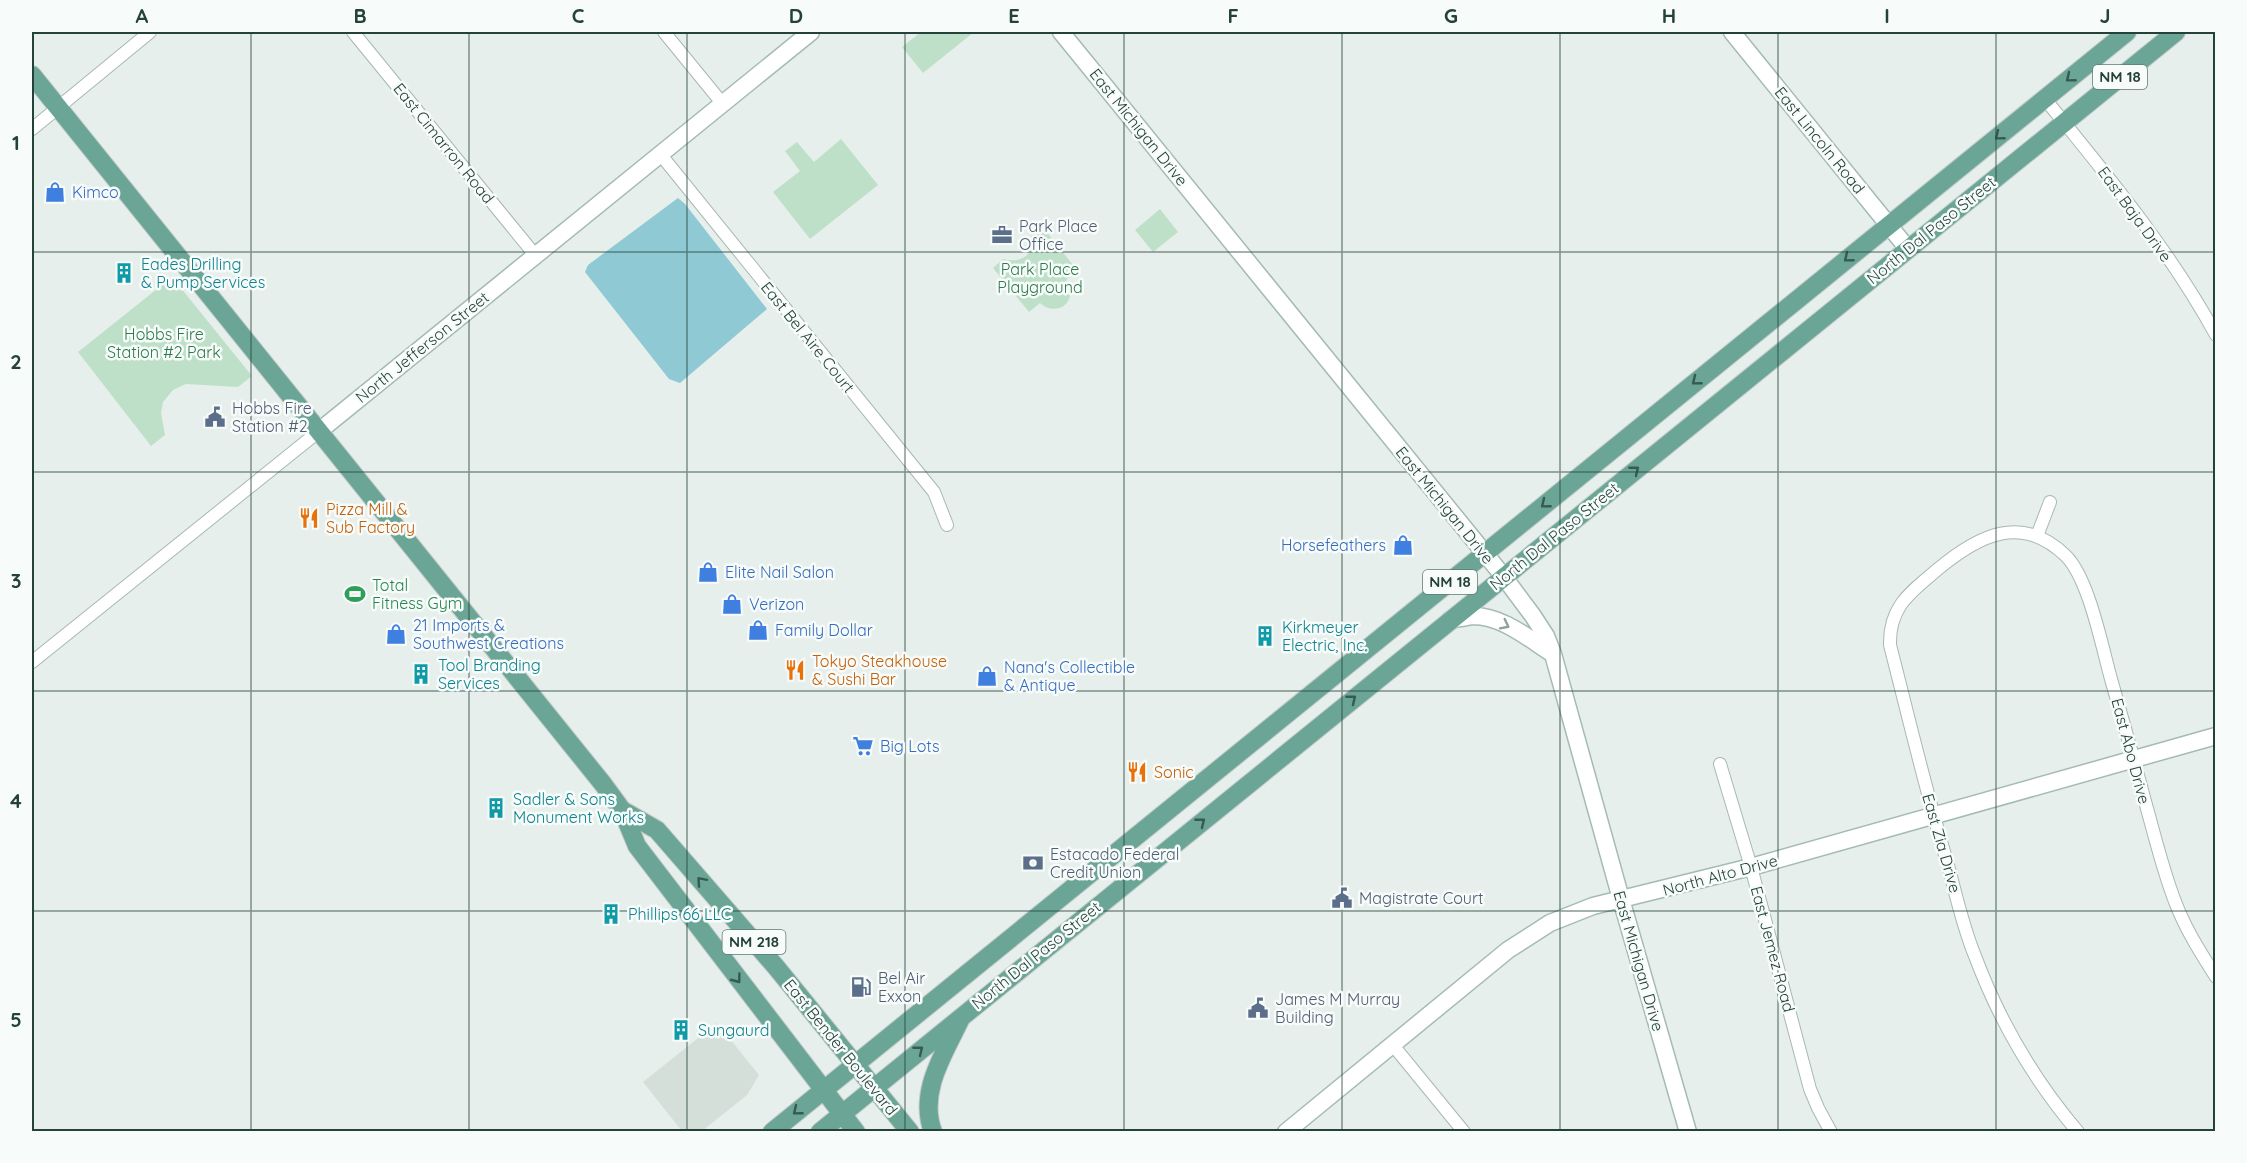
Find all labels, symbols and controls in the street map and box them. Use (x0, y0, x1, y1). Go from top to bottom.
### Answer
text: A (136, 3, 149, 28)
text: B (353, 3, 367, 28)
text: C (572, 3, 585, 28)
text: D (789, 3, 803, 28)
text: E (1008, 3, 1020, 28)
text: F (1227, 3, 1239, 28)
text: G (1444, 3, 1458, 28)
text: H (1662, 3, 1676, 28)
text: I (1884, 3, 1890, 28)
text: J (2099, 3, 2111, 28)
street label: East Michigan Drive (1086, 64, 1192, 190)
road number: NM 18 (2093, 65, 2147, 89)
one-way arrow (2065, 71, 2076, 82)
street label: East Cimarron Road (389, 79, 499, 207)
street label: East Lincoln Road (1771, 82, 1869, 198)
one-way arrow (1995, 128, 2006, 139)
text: 1 (12, 130, 20, 155)
street label: East Baja Drive (2094, 162, 2176, 266)
street label: North Dal Paso Street (1863, 172, 1999, 288)
shop icon: Kimco (43, 180, 67, 204)
place label: Kimco (72, 182, 119, 202)
place label: Park Place Office (1019, 216, 1097, 254)
office icon: Park Place Office (990, 223, 1014, 247)
one-way arrow (1844, 251, 1855, 262)
place label: Eades Drilling & Pump Services (141, 254, 265, 292)
park label: Park Place Playground (997, 259, 1083, 297)
building icon: Eades Drilling & Pump Services (112, 261, 136, 285)
street label: East Bel Aire Court (757, 277, 859, 397)
street label: North Jefferson Street (351, 287, 493, 407)
park label: Hobbs Fire Station #2 Park (107, 324, 221, 362)
text: 2 (10, 349, 22, 374)
one-way arrow (1692, 374, 1703, 385)
place label: Hobbs Fire Station #2 (232, 398, 312, 436)
public building icon: Hobbs Fire Station #2 (203, 405, 227, 429)
street label: East Michigan Drive (1392, 442, 1498, 568)
one-way arrow (1628, 467, 1639, 478)
street label: North Dal Paso Street (1486, 478, 1622, 594)
one-way arrow (1541, 497, 1552, 508)
place label: Pizza Mill & Sub Factory (326, 499, 415, 537)
restaurant icon: Pizza Mill & Sub Factory (297, 506, 321, 530)
shop icon: Horsefeathers (1391, 533, 1415, 557)
place label: Horsefeathers (1281, 535, 1386, 555)
shop icon: Elite Nail Salon (696, 560, 720, 584)
place label: Elite Nail Salon (725, 562, 834, 582)
text: 3 (11, 568, 21, 593)
road number: NM 18 (1423, 570, 1477, 594)
place label: Total Fitness Gym (372, 575, 462, 613)
sports icon: Total Fitness Gym (343, 582, 367, 606)
shop icon: Verizon (720, 592, 744, 616)
place label: Verizon (749, 594, 804, 614)
place label: 21 Imports & Southwest Creations (413, 615, 564, 653)
place label: Kirkmeyer Electric, Inc. (1282, 617, 1367, 655)
one-way arrow (1498, 617, 1509, 629)
shop icon: Family Dollar (746, 618, 770, 642)
place label: Family Dollar (775, 620, 873, 640)
shop icon: 21 Imports & Southwest Creations (384, 622, 408, 646)
building icon: Kirkmeyer Electric, Inc. (1253, 624, 1277, 648)
place label: Tokyo Steakhouse & Sushi Bar (812, 651, 947, 689)
place label: Tool Branding Services (438, 655, 541, 693)
place label: Nana's Collectible & Antique (1004, 657, 1135, 695)
restaurant icon: Tokyo Steakhouse & Sushi Bar (783, 658, 807, 682)
building icon: Tool Branding Services (409, 662, 433, 686)
shop icon: Nana's Collectible & Antique (975, 664, 999, 688)
one-way arrow (1346, 695, 1357, 706)
street label: East Abo Drive (2107, 696, 2155, 806)
supermarket icon: Big Lots (851, 734, 875, 758)
place label: Big Lots (880, 736, 940, 756)
restaurant icon: Sonic (1125, 760, 1149, 784)
place label: Sonic (1154, 762, 1194, 782)
text: 4 (10, 788, 22, 813)
place label: Sadler & Sons Monument Works (513, 789, 644, 827)
street label: East Zia Drive (1918, 791, 1966, 895)
building icon: Sadler & Sons Monument Works (484, 796, 508, 820)
one-way arrow (1194, 818, 1205, 829)
place label: Estacado Federal Credit Union (1050, 844, 1179, 882)
street label: North Alto Drive (1660, 850, 1780, 900)
bank icon: Estacado Federal Credit Union (1021, 851, 1045, 875)
one-way arrow (697, 877, 708, 888)
street label: East Jemez Road (1747, 884, 1799, 1014)
public building icon: Magistrate Court (1330, 886, 1354, 910)
place label: Magistrate Court (1359, 888, 1483, 908)
street label: East Michigan Drive (1609, 888, 1669, 1034)
street label: North Dal Paso Street (968, 897, 1104, 1013)
building icon: Phillips 66 LLC (599, 902, 623, 926)
place label: Phillips 66 LLC (628, 904, 731, 924)
road number: NM 218 (722, 930, 786, 954)
place label: Bel Air Exxon (878, 968, 925, 1006)
one-way arrow (730, 972, 741, 983)
street label: East Bender Boulevard (780, 975, 902, 1119)
fuel station icon: Bel Air Exxon (849, 975, 873, 999)
place label: James M Murray Building (1275, 989, 1400, 1027)
public building icon: James M Murray Building (1246, 996, 1270, 1020)
text: 5 (10, 1007, 22, 1032)
building icon: Sungaurd (669, 1018, 693, 1042)
place label: Sungaurd (698, 1020, 769, 1040)
one-way arrow (912, 1047, 923, 1058)
one-way arrow (793, 1103, 804, 1114)

